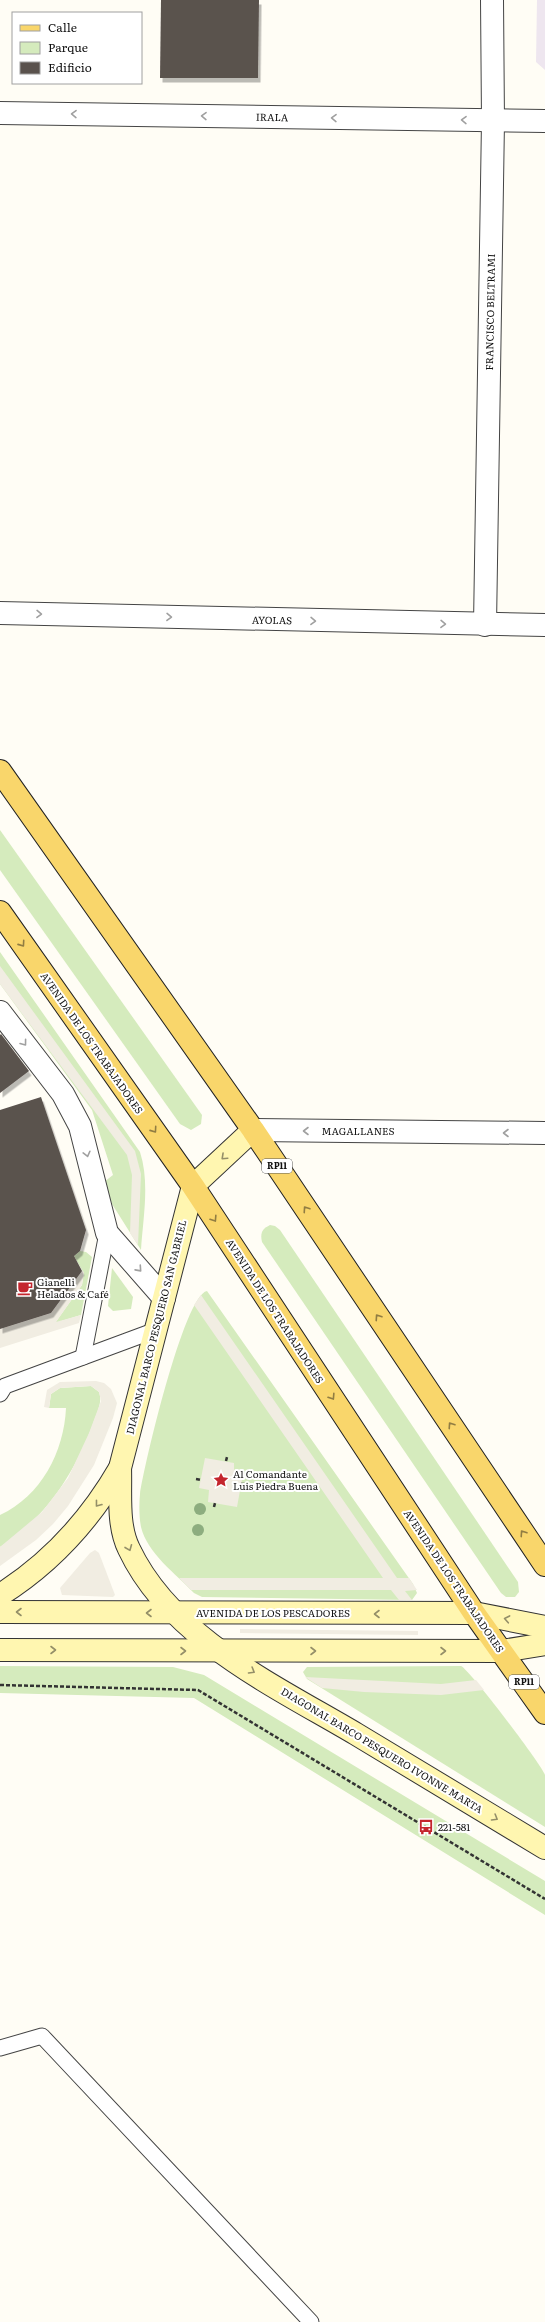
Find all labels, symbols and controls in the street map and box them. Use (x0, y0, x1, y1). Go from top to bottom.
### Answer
legend (12, 12, 142, 84)
text: Calle (48, 18, 77, 36)
text: Parque (48, 38, 88, 56)
text: Edificio (48, 58, 92, 76)
street label: IRALA (256, 109, 289, 124)
one-way arrow (71, 110, 77, 118)
one-way arrow (201, 112, 207, 120)
one-way arrow (331, 114, 337, 122)
one-way arrow (461, 116, 467, 124)
street label: FRANCISCO BELTRAMI (481, 253, 498, 371)
one-way arrow (36, 610, 42, 618)
street label: AYOLAS (252, 612, 292, 627)
one-way arrow (166, 613, 172, 621)
one-way arrow (310, 617, 316, 625)
one-way arrow (440, 620, 446, 628)
one-way arrow (17, 940, 25, 947)
street label: AVENIDA DE LOS TRABAJADORES (38, 969, 147, 1117)
one-way arrow (19, 1038, 26, 1045)
street label: MAGALLANES (322, 1123, 394, 1138)
one-way arrow (149, 1126, 156, 1133)
one-way arrow (303, 1127, 309, 1135)
one-way arrow (503, 1128, 509, 1137)
one-way arrow (83, 1151, 91, 1157)
one-way arrow (221, 1152, 229, 1160)
road number: RP11 (262, 1159, 292, 1173)
one-way arrow (303, 1206, 311, 1213)
one-way arrow (209, 1214, 216, 1221)
street label: DIAGONAL BARCO PESQUERO SAN GABRIEL (122, 1218, 189, 1436)
street label: AVENIDA DE LOS TRABAJADORES (223, 1236, 328, 1386)
one-way arrow (134, 1265, 141, 1272)
place label: Gianelli Helados & Café (37, 1274, 109, 1301)
cafe icon: Gianelli Helados & Café (16, 1279, 34, 1297)
one-way arrow (375, 1314, 383, 1321)
one-way arrow (327, 1393, 335, 1400)
one-way arrow (448, 1422, 456, 1429)
place label: Al Comandante Luis Piedra Buena (233, 1466, 319, 1493)
place icon: Al Comandante Luis Piedra Buena (212, 1471, 230, 1489)
one-way arrow (96, 1499, 103, 1506)
street label: AVENIDA DE LOS TRABAJADORES (401, 1506, 508, 1655)
one-way arrow (520, 1530, 528, 1537)
one-way arrow (124, 1544, 132, 1551)
street label: AVENIDA DE LOS PESCADORES (196, 1605, 350, 1620)
one-way arrow (16, 1608, 22, 1616)
one-way arrow (146, 1609, 152, 1617)
one-way arrow (374, 1610, 380, 1618)
one-way arrow (504, 1616, 510, 1624)
one-way arrow (50, 1646, 56, 1654)
one-way arrow (180, 1647, 186, 1655)
one-way arrow (310, 1647, 316, 1655)
one-way arrow (440, 1647, 446, 1655)
one-way arrow (248, 1667, 255, 1674)
road number: RP11 (509, 1675, 539, 1689)
street label: DIAGONAL BARCO PESQUERO IVONNE MARTA (278, 1683, 487, 1816)
one-way arrow (491, 1813, 498, 1820)
bus stop icon: 221-581 (417, 1818, 435, 1836)
place label: 221-581 (438, 1819, 470, 1834)

